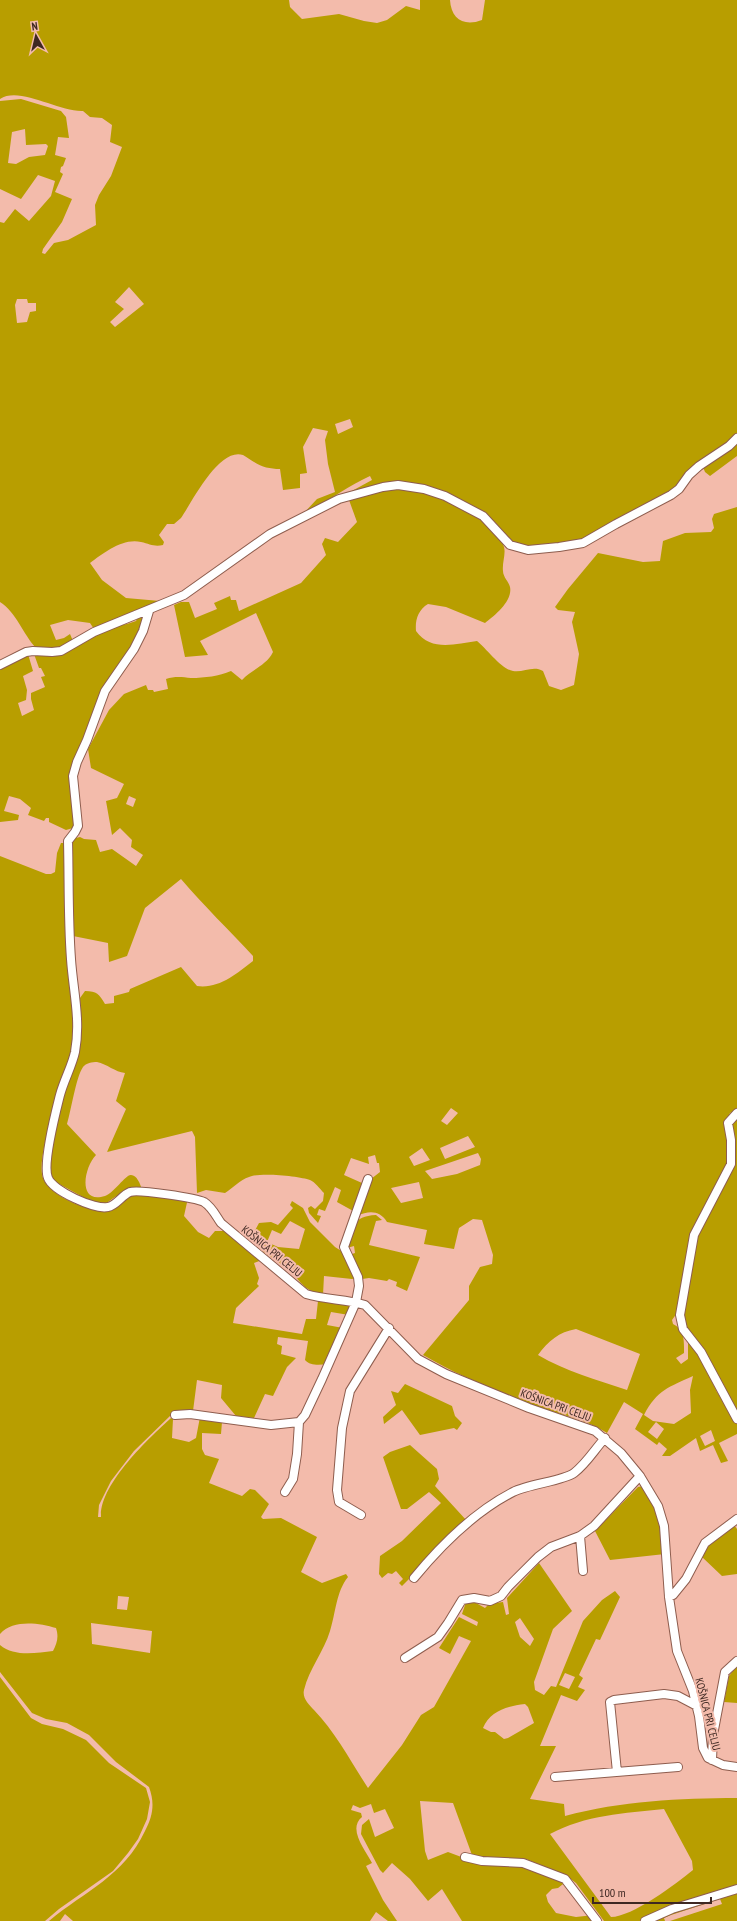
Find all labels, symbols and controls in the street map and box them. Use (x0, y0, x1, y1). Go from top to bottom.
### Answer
north arrow (16, 16, 56, 56)
text: N (31, 19, 39, 33)
street label: KOŠNICA PRI CELJU (239, 1222, 305, 1280)
street label: KOŠNICA PRI CELJU (519, 1386, 594, 1424)
street label: KOŠNICA PRI CELJU (692, 1676, 724, 1752)
scale bar (593, 1879, 711, 1905)
text: 100 m (599, 1885, 626, 1900)

